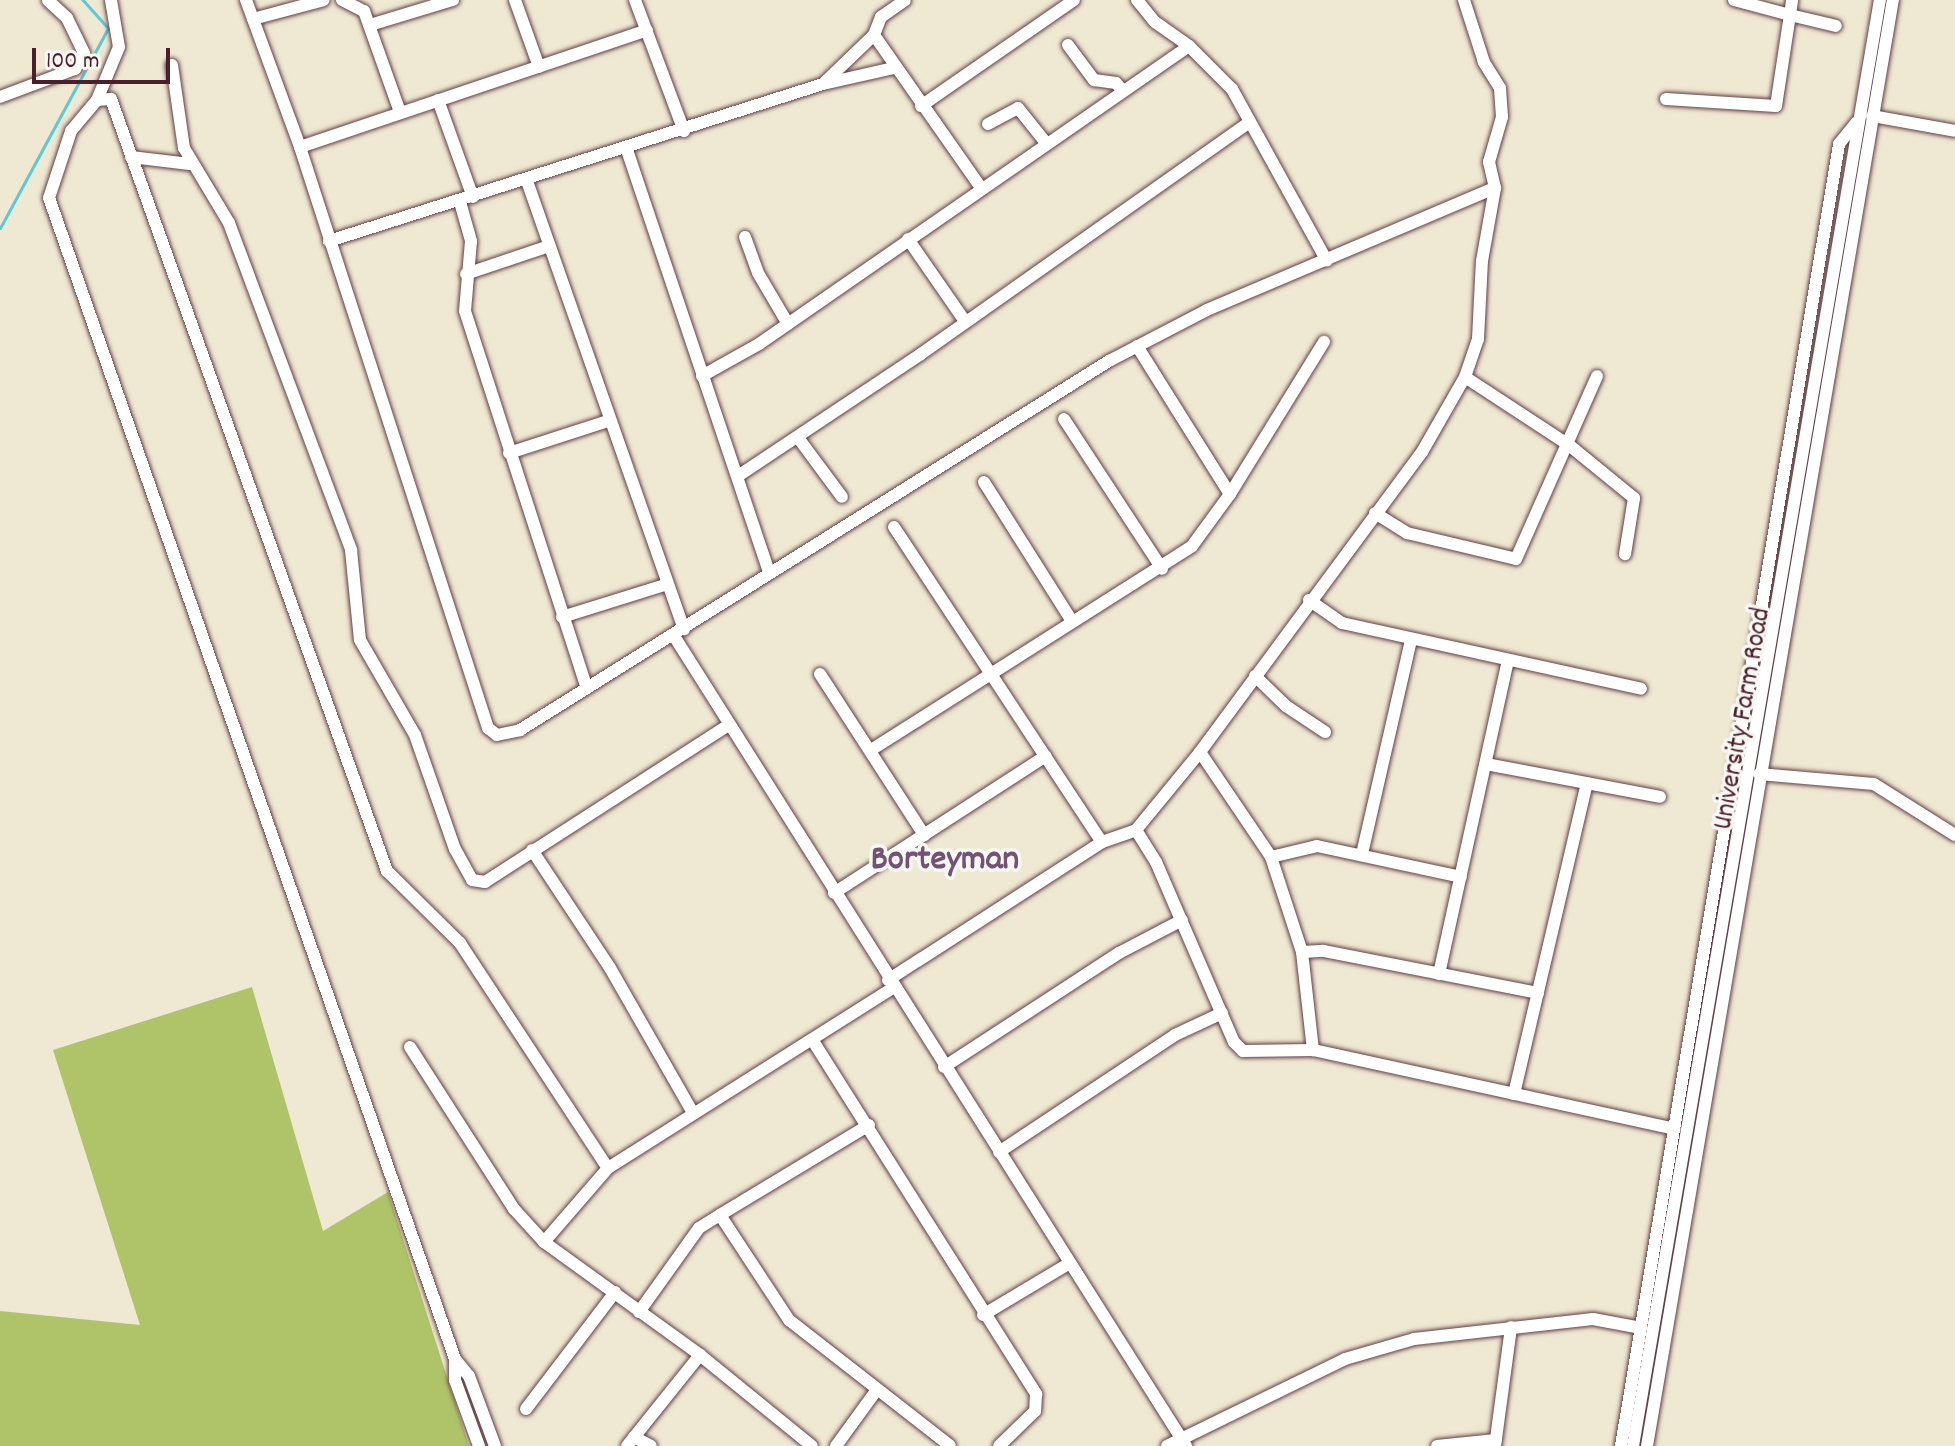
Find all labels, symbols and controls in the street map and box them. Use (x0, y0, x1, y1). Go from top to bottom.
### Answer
scale bar (36, 32, 174, 82)
text: 100 m (46, 45, 99, 79)
street label: University Farm Road (1708, 605, 1780, 833)
district label: Borteyman (871, 840, 1019, 884)

